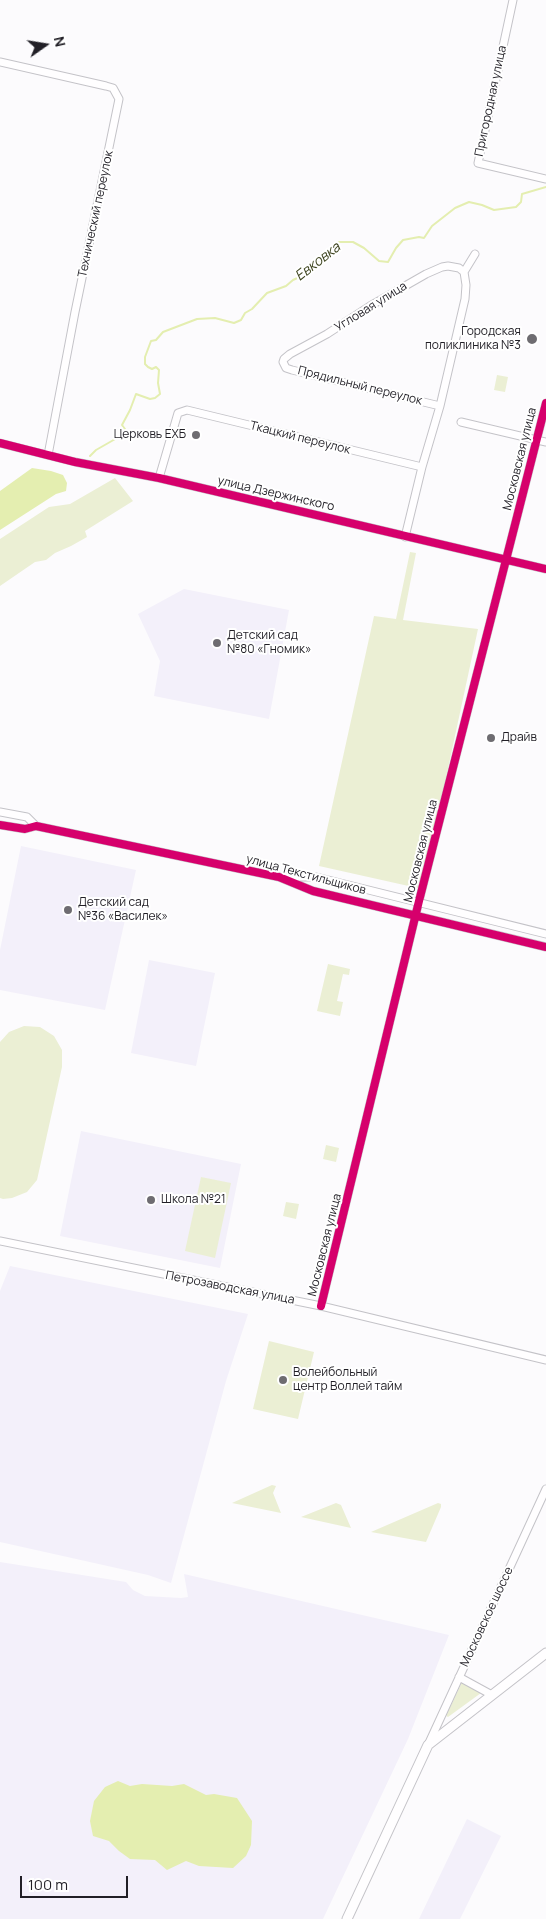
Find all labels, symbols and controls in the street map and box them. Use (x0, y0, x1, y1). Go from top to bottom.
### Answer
north arrow (20, 20, 70, 70)
text: N (50, 34, 70, 49)
street label: Пригородная улица (472, 44, 510, 158)
street label: Технический переулок (76, 149, 116, 279)
water label: Евковка (292, 239, 344, 285)
street label: Угловая улица (332, 279, 410, 335)
place label: Городская поликлиника №3 (425, 325, 521, 353)
marker: Городская поликлиника №3 (525, 332, 539, 346)
street label: Прядильный переулок (296, 364, 424, 408)
street label: Московская улица (500, 406, 540, 512)
street label: Ткацкий переулок (248, 419, 352, 457)
place label: Церковь ЕХБ (114, 428, 186, 442)
marker: Церковь ЕХБ (190, 429, 202, 441)
street label: улица Дзержинского (216, 474, 336, 514)
place label: Детский сад №80 «Гномик» (227, 629, 311, 657)
marker: Детский сад №80 «Гномик» (211, 637, 223, 649)
place label: Драйв (501, 731, 537, 745)
marker: Драйв (485, 732, 497, 744)
street label: Московская улица (401, 798, 441, 904)
street label: улица Текстильщиков (245, 852, 367, 898)
place label: Детский сад №36 «Василек» (78, 896, 168, 924)
marker: Детский сад №36 «Василек» (62, 904, 74, 916)
street label: Московская улица (305, 1192, 345, 1298)
place label: Школа №21 (161, 1193, 226, 1207)
marker: Школа №21 (145, 1194, 157, 1206)
street label: Петрозаводская улица (164, 1268, 296, 1308)
place label: Волейбольный центр Воллей тайм (293, 1366, 402, 1394)
marker: Волейбольный центр Воллей тайм (277, 1374, 289, 1386)
street label: Московское шоссе (458, 1565, 516, 1669)
scale bar (22, 1866, 130, 1898)
text: 100 m (28, 1874, 68, 1895)

